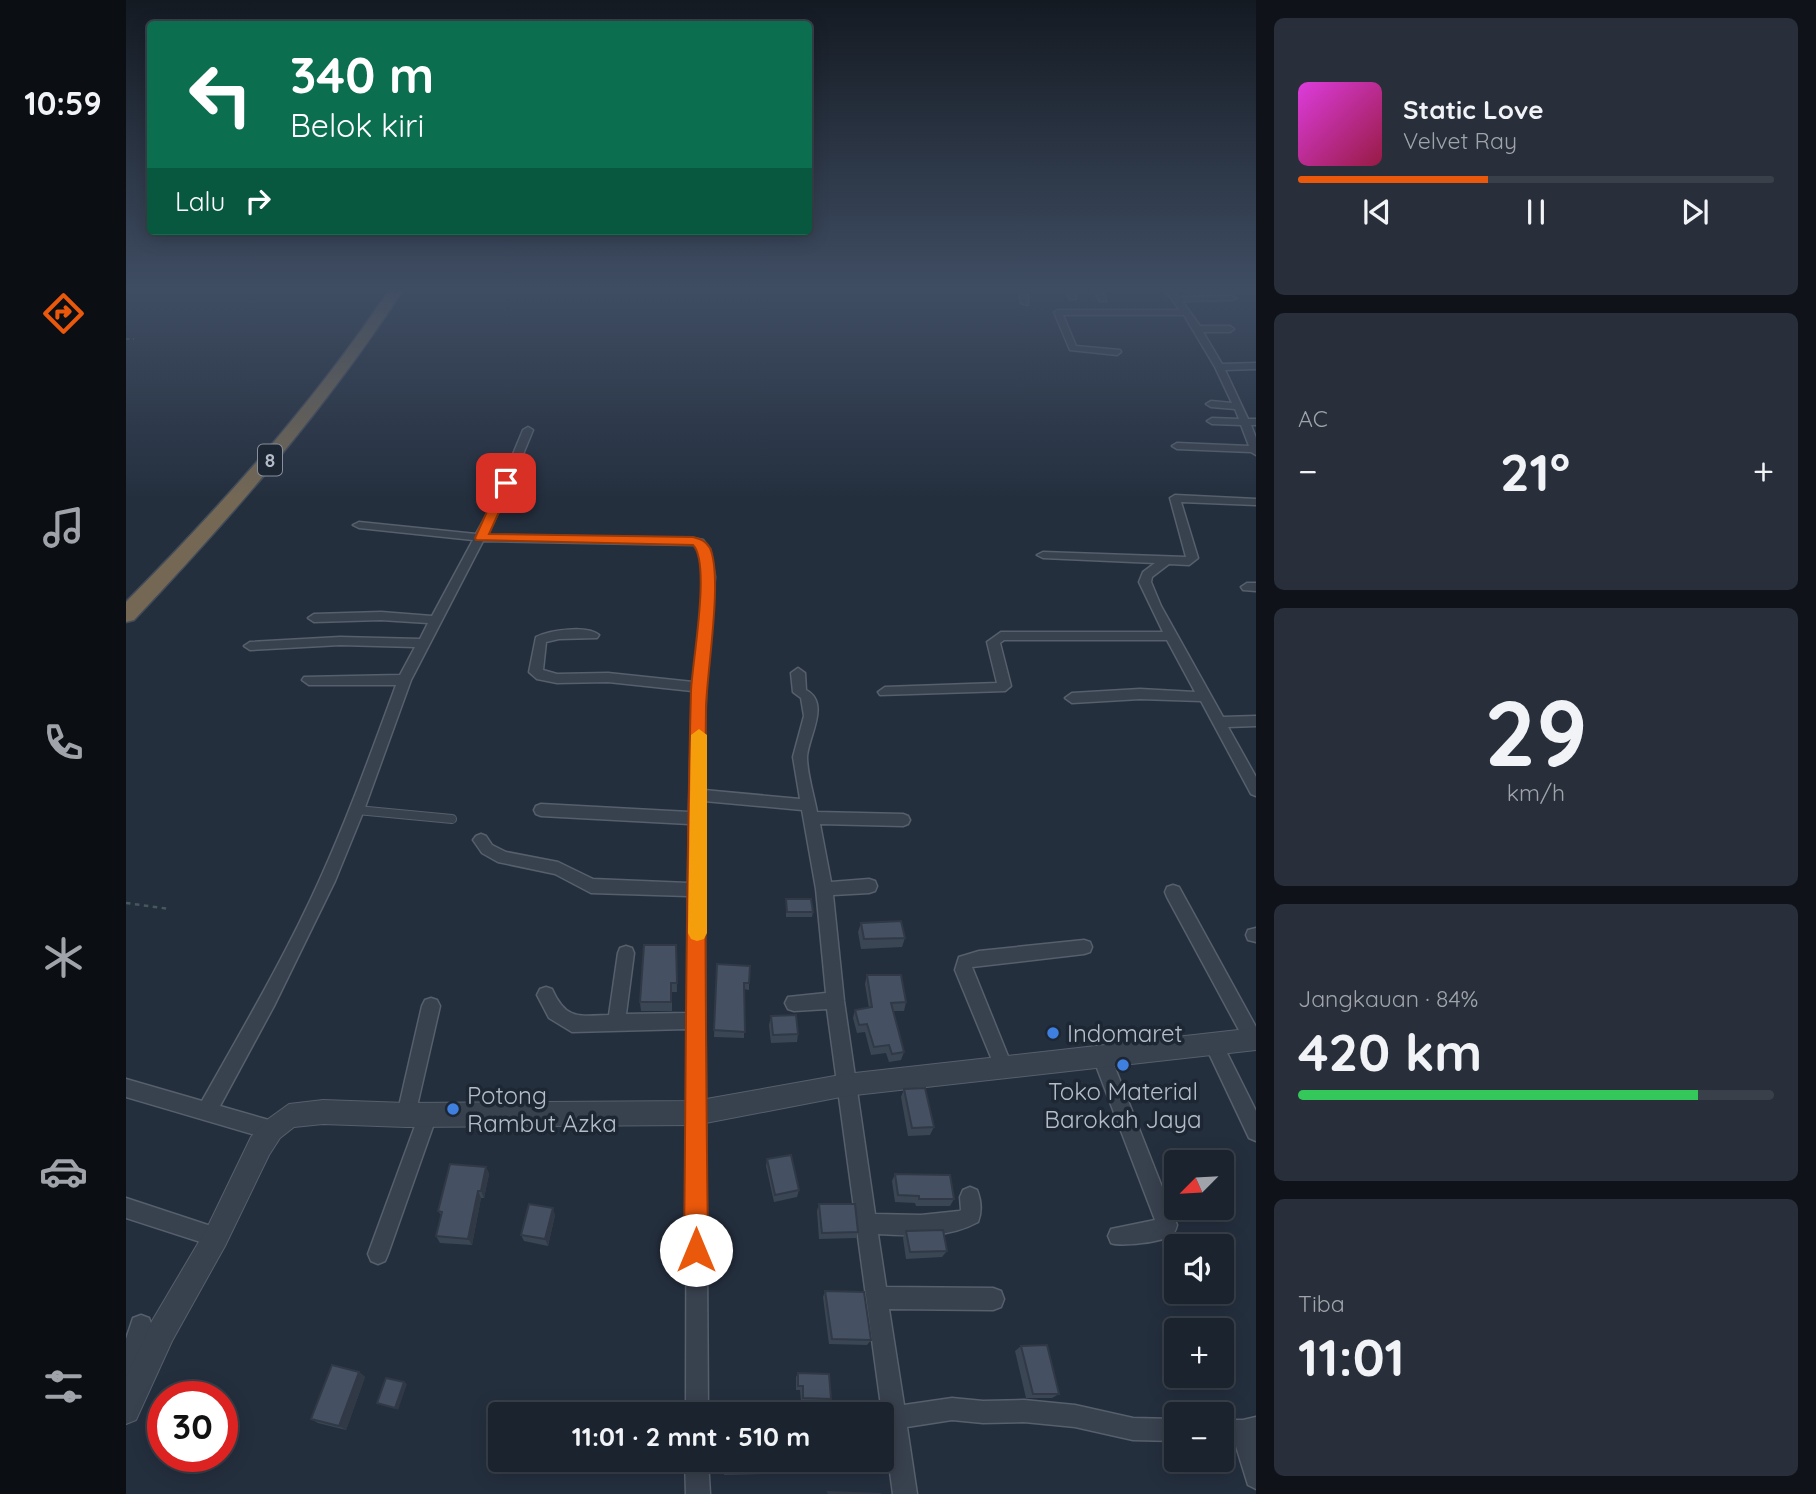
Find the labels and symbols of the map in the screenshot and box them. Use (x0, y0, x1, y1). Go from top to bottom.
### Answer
road number: 8 (258, 444, 282, 475)
pin (476, 453, 536, 513)
place label: Indomaret (1067, 1018, 1183, 1048)
marker: Indomaret (1045, 1025, 1061, 1041)
marker: Toko Material Barokah Jaya (1115, 1057, 1131, 1073)
place label: Toko Material Barokah Jaya (1044, 1076, 1202, 1134)
place label: Potong Rambut Azka (467, 1080, 617, 1138)
marker: Potong Rambut Azka (445, 1101, 461, 1117)
north arrow (1164, 1150, 1234, 1220)
position arrow (659, 1213, 733, 1287)
speed limit sign: 30 (147, 1381, 238, 1472)

